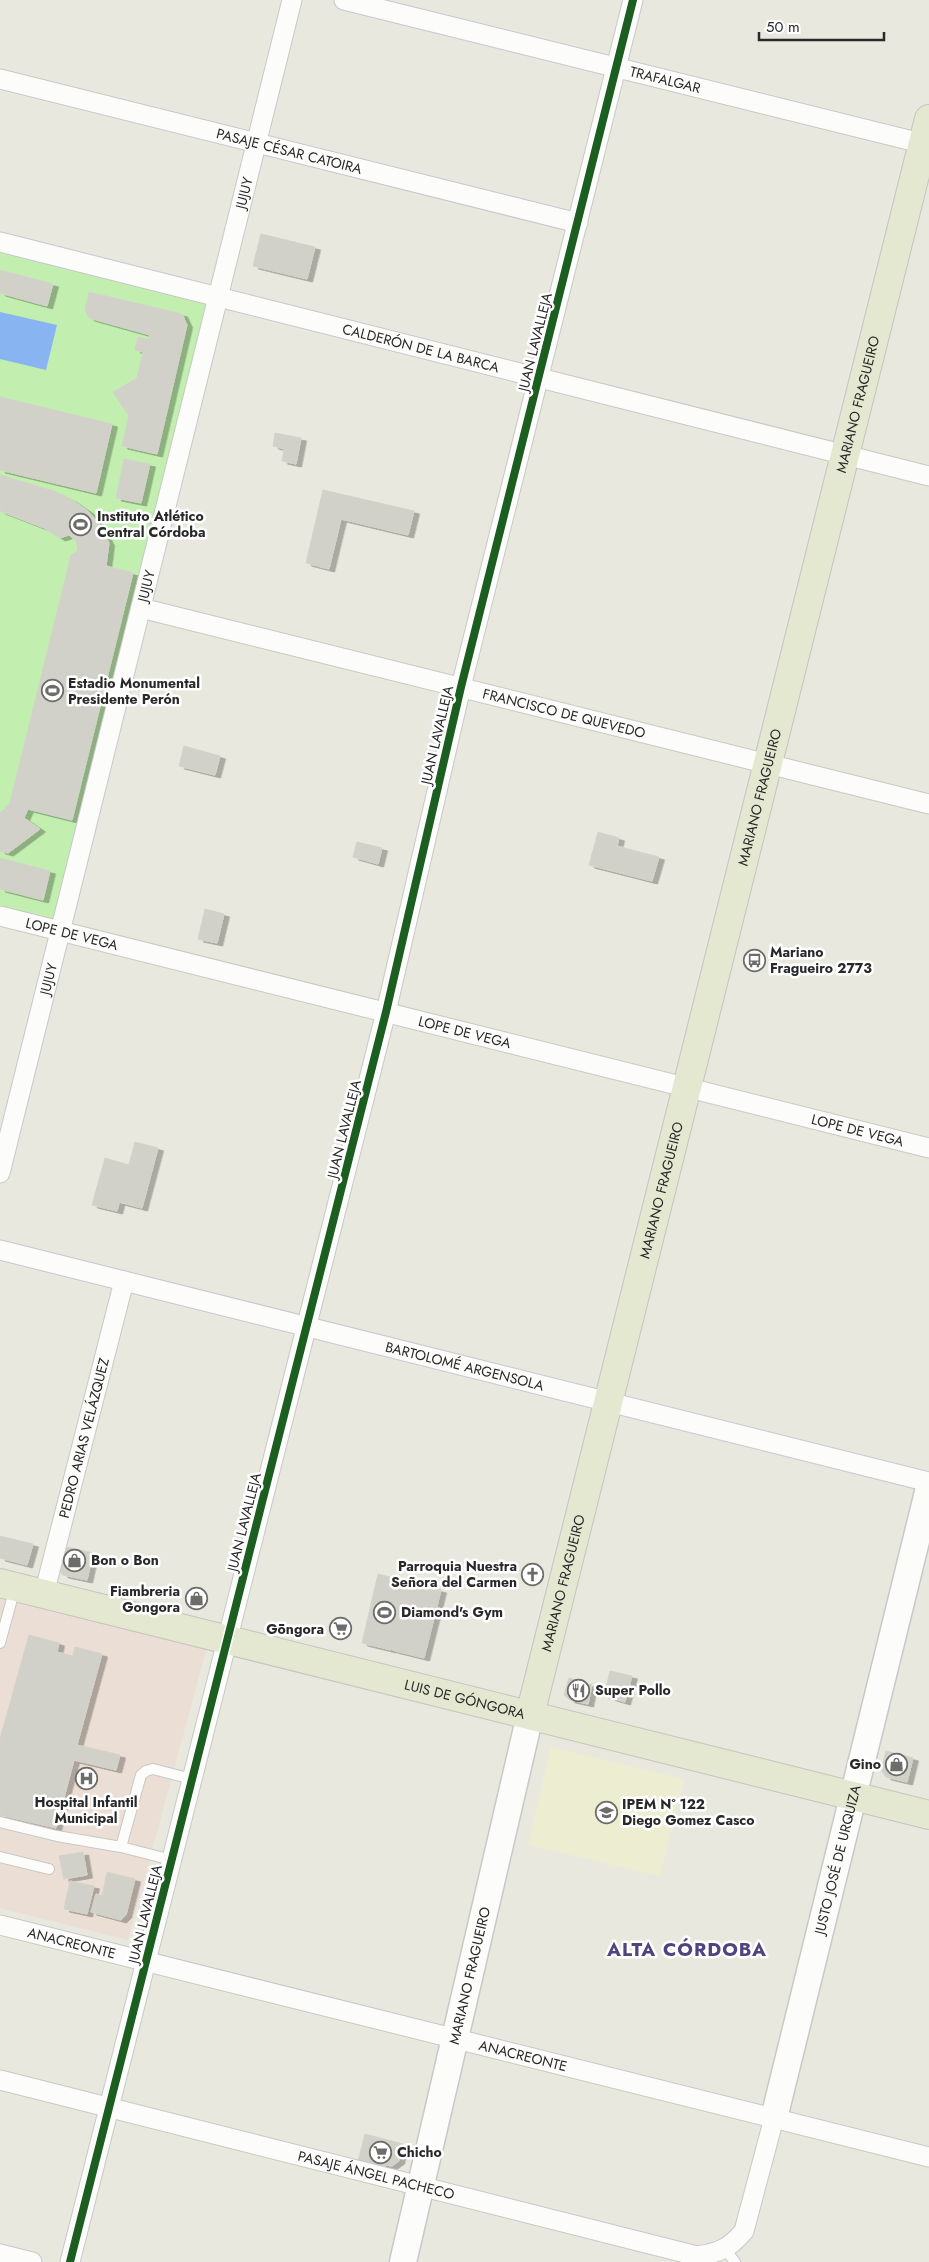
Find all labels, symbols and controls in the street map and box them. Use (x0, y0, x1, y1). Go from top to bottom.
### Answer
scale bar (759, 10, 884, 42)
text: 50 m (766, 16, 800, 38)
street label: TRAFALGAR (628, 61, 703, 98)
street label: PASAJE CÉSAR CATOIRA (214, 123, 365, 179)
street label: JUJUY (230, 175, 258, 213)
street label: JUAN LAVALLEJA (513, 290, 557, 395)
street label: CALDERÓN DE LA BARCA (340, 319, 502, 378)
street label: MARIANO FRAGUEIRO (831, 334, 884, 475)
place label: Instituto Atlético Central Córdoba (97, 506, 206, 542)
sports icon: Instituto Atlético Central Córdoba (69, 512, 93, 536)
street label: JUJUY (132, 568, 160, 606)
place label: Estadio Monumental Presidente Perón (68, 673, 200, 709)
sports icon: Estadio Monumental Presidente Perón (40, 679, 64, 703)
street label: JUAN LAVALLEJA (415, 683, 458, 788)
street label: FRANCISCO DE QUEVEDO (481, 683, 648, 743)
street label: MARIANO FRAGUEIRO (733, 727, 786, 868)
street label: LOPE DE VEGA (23, 913, 121, 955)
place label: Mariano Fragueiro 2773 (770, 942, 872, 978)
bus stop icon: Mariano Fragueiro 2773 (742, 948, 766, 972)
street label: JUJUY (34, 961, 62, 999)
street label: LOPE DE VEGA (416, 1011, 514, 1053)
street label: JUAN LAVALLEJA (322, 1077, 366, 1182)
street label: LOPE DE VEGA (809, 1109, 907, 1152)
street label: MARIANO FRAGUEIRO (634, 1120, 688, 1261)
street label: BARTOLOMÉ ARGENSOLA (383, 1337, 547, 1396)
street label: PEDRO ARIAS VELÁZQUEZ (54, 1355, 114, 1520)
street label: JUAN LAVALLEJA (222, 1470, 266, 1575)
street label: MARIANO FRAGUEIRO (536, 1512, 590, 1654)
shop icon: Bon o Bon (63, 1548, 87, 1572)
place label: Bon o Bon (91, 1550, 159, 1570)
place label: Parroquia Nuestra Señora del Carmen (391, 1556, 517, 1592)
church icon: Parroquia Nuestra Señora del Carmen (521, 1562, 545, 1586)
place label: Fiambreria Gongora (110, 1581, 180, 1617)
shop icon: Fiambreria Gongora (184, 1587, 208, 1611)
sports icon: Diamond's Gym (373, 1600, 397, 1624)
place label: Diamond's Gym (401, 1602, 503, 1622)
supermarket icon: Gōngora (328, 1617, 352, 1641)
place label: Gōngora (266, 1619, 324, 1639)
street label: LUIS DE GÓNGORA (402, 1674, 528, 1724)
restaurant icon: Super Pollo (567, 1678, 591, 1702)
place label: Super Pollo (595, 1680, 671, 1700)
shop icon: Gino (885, 1752, 909, 1776)
place label: Gino (849, 1754, 881, 1774)
hospital icon: Hospital Infantil Municipal (74, 1767, 98, 1791)
street label: JUSTO JOSÉ DE URQUIZA (809, 1782, 866, 1938)
place label: Hospital Infantil Municipal (34, 1792, 138, 1828)
place label: IPEM Nº 122 Diego Gomez Casco (622, 1794, 755, 1830)
school or university icon: IPEM Nº 122 Diego Gomez Casco (594, 1800, 618, 1824)
street label: JUAN LAVALLEJA (123, 1862, 167, 1967)
street label: MARIANO FRAGUEIRO (444, 1905, 495, 2046)
street label: ANACREONTE (26, 1922, 118, 1964)
district label: ALTA CÓRDOBA (606, 1936, 767, 1963)
street label: ANACREONTE (477, 2035, 569, 2076)
supermarket icon: Chicho (369, 2140, 393, 2164)
place label: Chicho (397, 2142, 442, 2162)
street label: PASAJE ÁNGEL PACHECO (296, 2146, 457, 2204)

